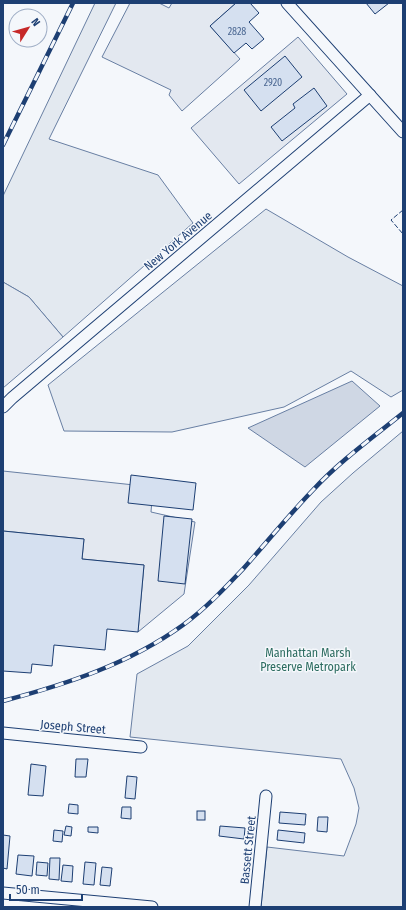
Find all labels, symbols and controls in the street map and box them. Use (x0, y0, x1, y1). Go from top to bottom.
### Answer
north arrow (8, 8, 48, 48)
text: N (28, 16, 43, 29)
house number: 2828 (228, 26, 246, 38)
house number: 2920 (264, 77, 282, 89)
street label: New York Avenue (141, 209, 215, 273)
park label: Manhattan Marsh Preserve Metropark (260, 646, 356, 674)
street label: Joseph Street (40, 717, 106, 737)
street label: Bassett Street (237, 815, 259, 885)
scale bar (10, 876, 82, 902)
text: 50 m (16, 883, 40, 897)

